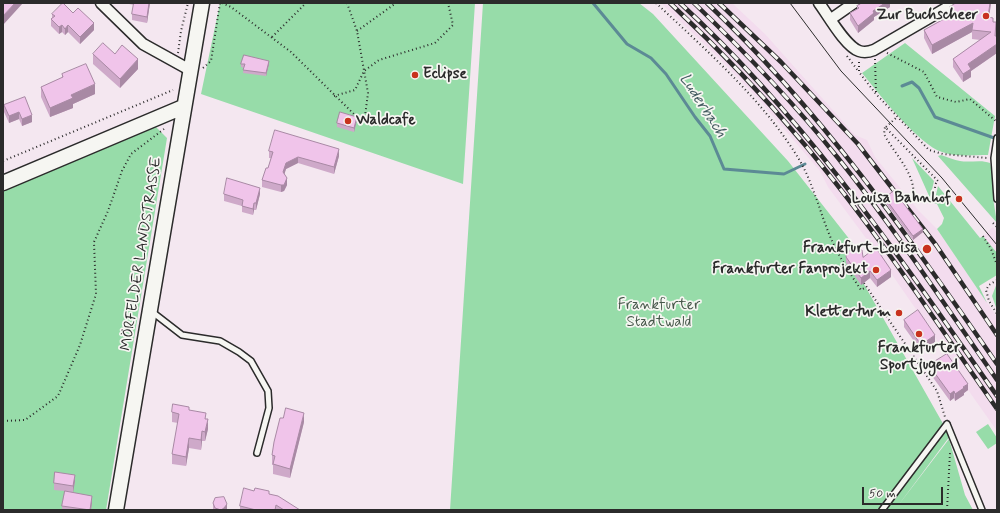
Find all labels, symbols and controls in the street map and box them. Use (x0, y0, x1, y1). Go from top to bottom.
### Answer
place label: Zur Buchscheer (876, 7, 978, 25)
marker: Zur Buchscheer (981, 11, 991, 21)
place label: Eclipse (423, 66, 467, 84)
marker: Eclipse (410, 70, 420, 80)
water label: Luderbach (674, 70, 730, 142)
place label: Waldcafe (356, 112, 415, 130)
marker: Waldcafe (343, 116, 353, 126)
street label: MÖRFELDER LANDSTRASSE (118, 156, 166, 352)
place label: Louisa Bahnhof (851, 190, 951, 208)
marker: Louisa Bahnhof (954, 194, 964, 204)
place label: Frankfurt-Louisa (803, 240, 918, 258)
marker: Frankfurt-Louisa (921, 243, 933, 255)
place label: Frankfurter Fanprojekt (712, 261, 868, 279)
marker: Frankfurter Fanprojekt (871, 265, 881, 275)
park label: Frankfurter Stadtwald (618, 297, 700, 332)
place label: Kletterturm (805, 304, 891, 322)
marker: Kletterturm (894, 308, 904, 318)
marker: Frankfurter Sportjugend (914, 329, 924, 339)
place label: Frankfurter Sportjugend (878, 340, 960, 375)
scale bar (864, 479, 945, 505)
text: 50 m (869, 486, 896, 502)

